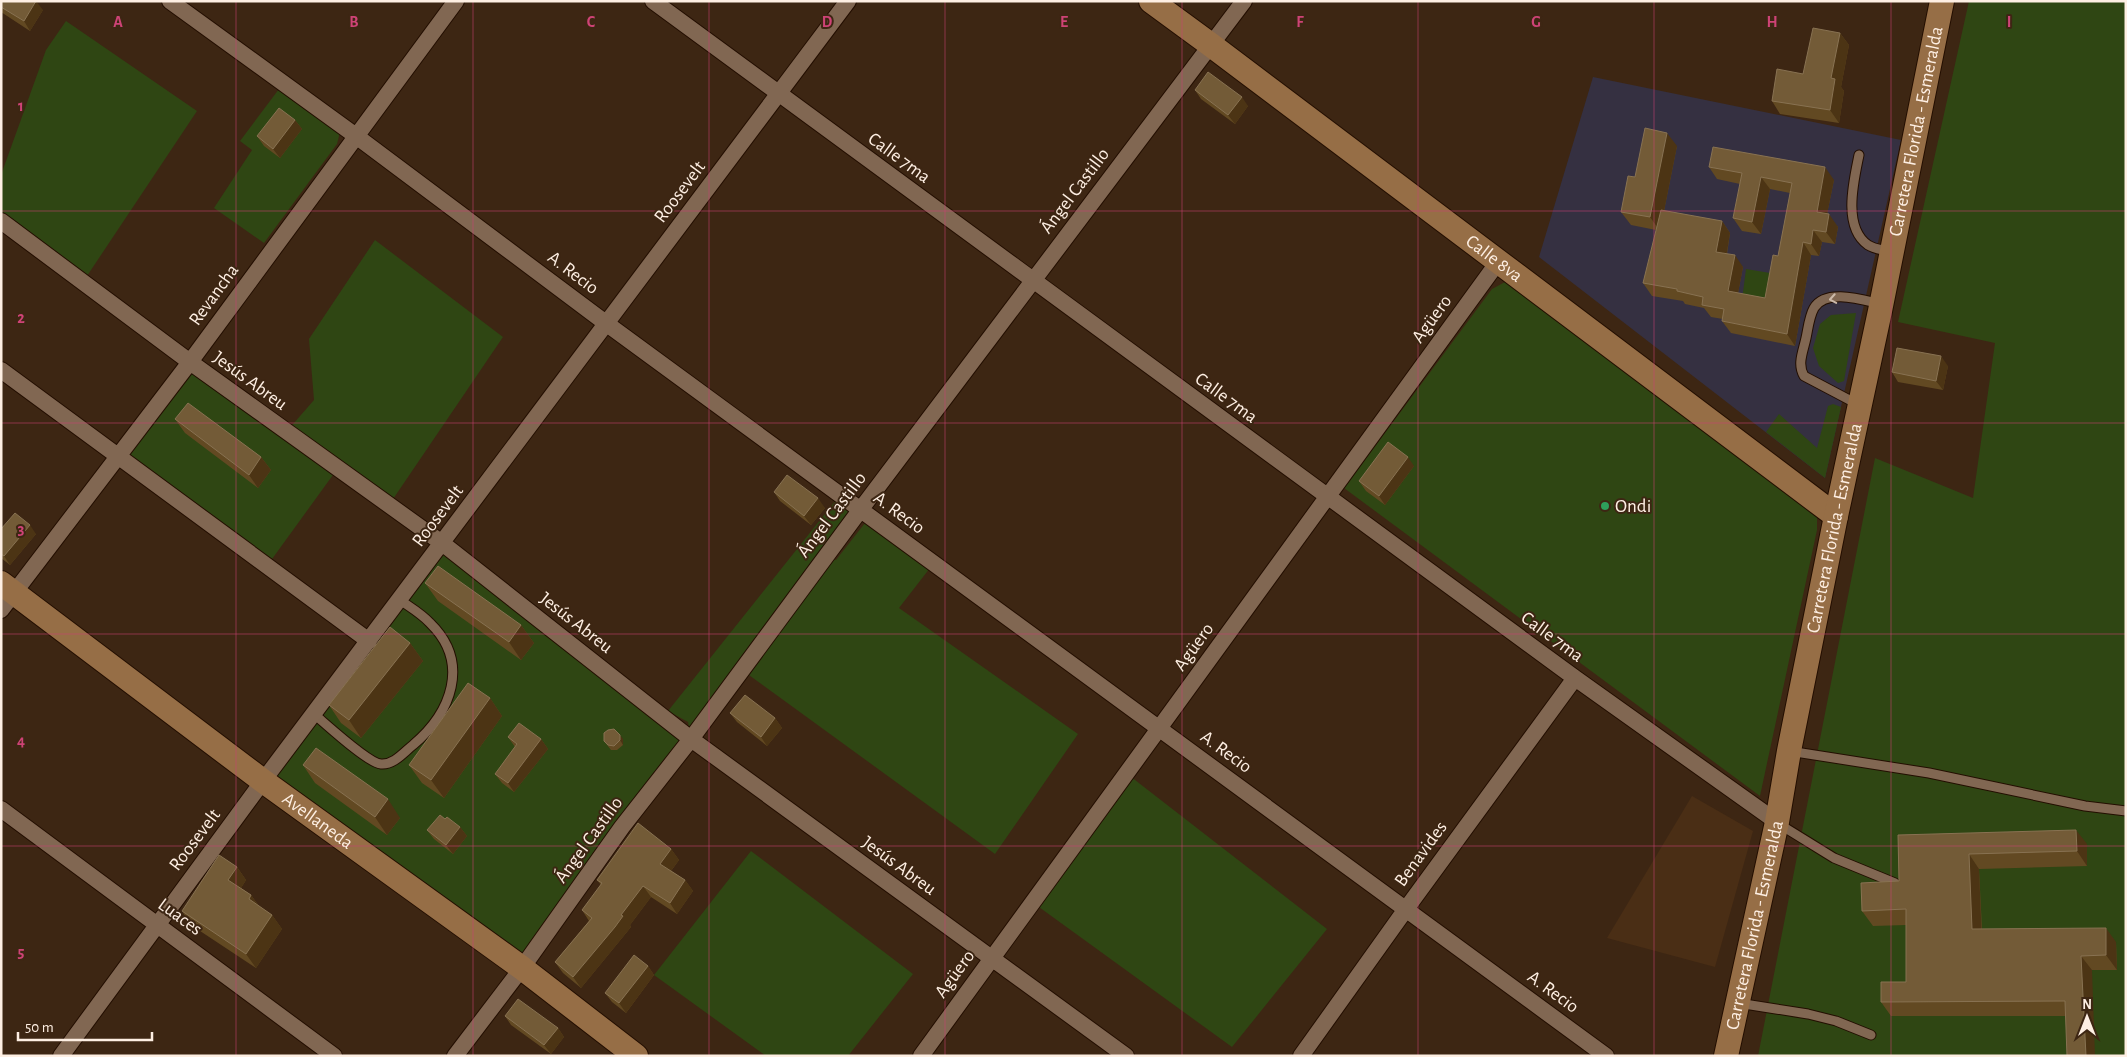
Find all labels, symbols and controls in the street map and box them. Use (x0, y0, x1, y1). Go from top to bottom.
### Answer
text: A (113, 14, 123, 30)
text: B (349, 14, 359, 30)
text: C (587, 14, 596, 30)
text: D (822, 14, 833, 30)
text: E (1060, 14, 1068, 30)
text: F (1296, 14, 1304, 30)
text: G (1531, 14, 1541, 30)
text: H (1766, 14, 1778, 30)
text: I (2007, 14, 2011, 30)
street label: Carretera Florida - Esmeralda (1886, 24, 1946, 238)
text: 1 (18, 98, 24, 114)
street label: Calle 7ma (864, 129, 934, 187)
street label: Ángel Castillo (1035, 144, 1113, 237)
street label: Roosevelt (651, 158, 709, 226)
street label: Calle 8va (1462, 231, 1526, 286)
street label: A. Recio (544, 248, 602, 298)
street label: Revancha (186, 261, 243, 329)
street label: Agüero (1408, 292, 1456, 346)
one-way arrow (1829, 293, 1838, 303)
text: 2 (17, 310, 25, 326)
street label: Jesús Abreu (210, 348, 291, 414)
street label: Calle 7ma (1191, 369, 1261, 427)
street label: Carretera Florida - Esmeralda (1803, 421, 1865, 635)
street label: Ángel Castillo (792, 468, 870, 561)
street label: Roosevelt (409, 482, 467, 550)
street label: A. Recio (870, 488, 928, 538)
place label: Ondi (1615, 497, 1651, 516)
marker: Ondi (1599, 500, 1611, 512)
text: 3 (18, 521, 25, 537)
street label: Jesús Abreu (536, 589, 616, 657)
street label: Calle 7ma (1517, 608, 1587, 666)
street label: Agüero (1170, 620, 1218, 674)
street label: A. Recio (1197, 727, 1255, 777)
text: 4 (17, 733, 25, 749)
street label: Avellaneda (279, 789, 357, 853)
street label: Ángel Castillo (550, 792, 627, 887)
street label: Roosevelt (166, 806, 224, 874)
street label: Benavides (1391, 818, 1451, 890)
street label: Carretera Florida - Esmeralda (1722, 818, 1787, 1032)
street label: Jesús Abreu (859, 833, 940, 899)
street label: Luaces (154, 895, 206, 939)
text: 5 (18, 944, 25, 960)
street label: Agüero (931, 947, 979, 1001)
street label: A. Recio (1524, 967, 1582, 1017)
north arrow (2062, 992, 2112, 1042)
text: N (2082, 998, 2092, 1012)
scale bar (18, 1010, 151, 1042)
text: 50 m (25, 1020, 54, 1035)

